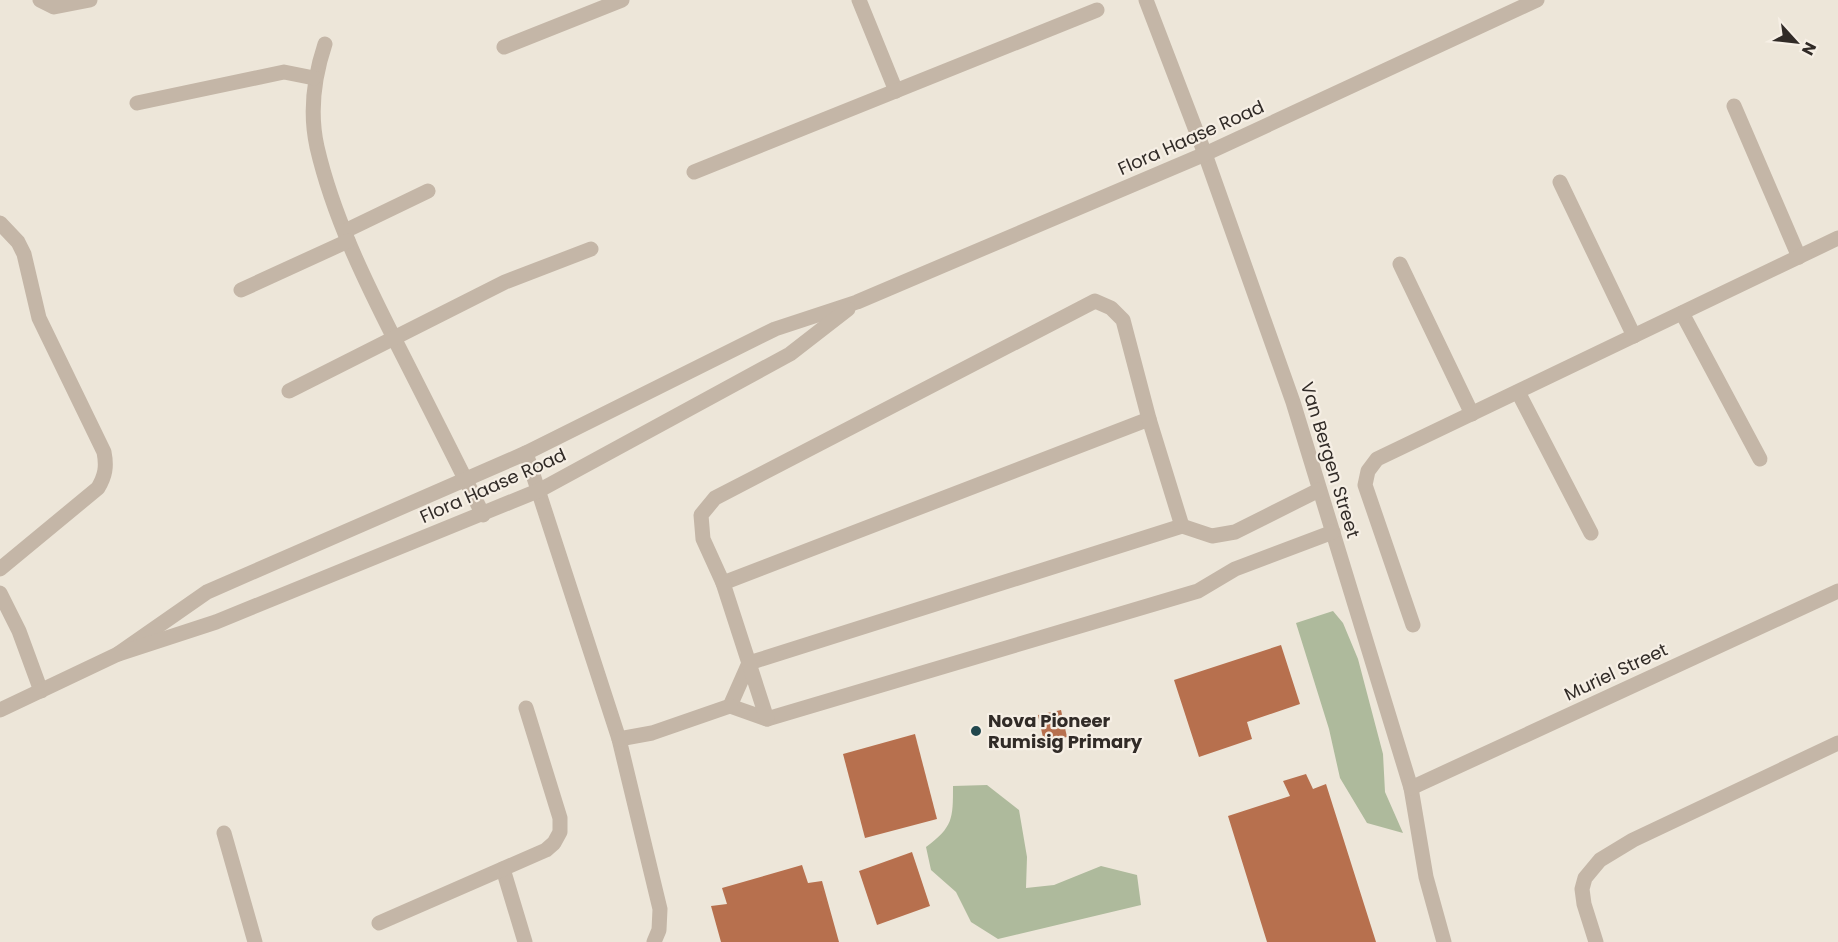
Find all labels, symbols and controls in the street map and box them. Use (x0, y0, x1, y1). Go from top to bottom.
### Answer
north arrow (1766, 12, 1826, 72)
text: N (1796, 38, 1822, 59)
street label: Flora Haase Road (1114, 94, 1268, 181)
street label: Van Bergen Street (1295, 379, 1366, 541)
street label: Flora Haase Road (416, 442, 570, 529)
street label: Muriel Street (1560, 637, 1671, 706)
place label: Nova Pioneer Rumisig Primary (988, 708, 1143, 754)
marker: Nova Pioneer Rumisig Primary (969, 724, 983, 738)

